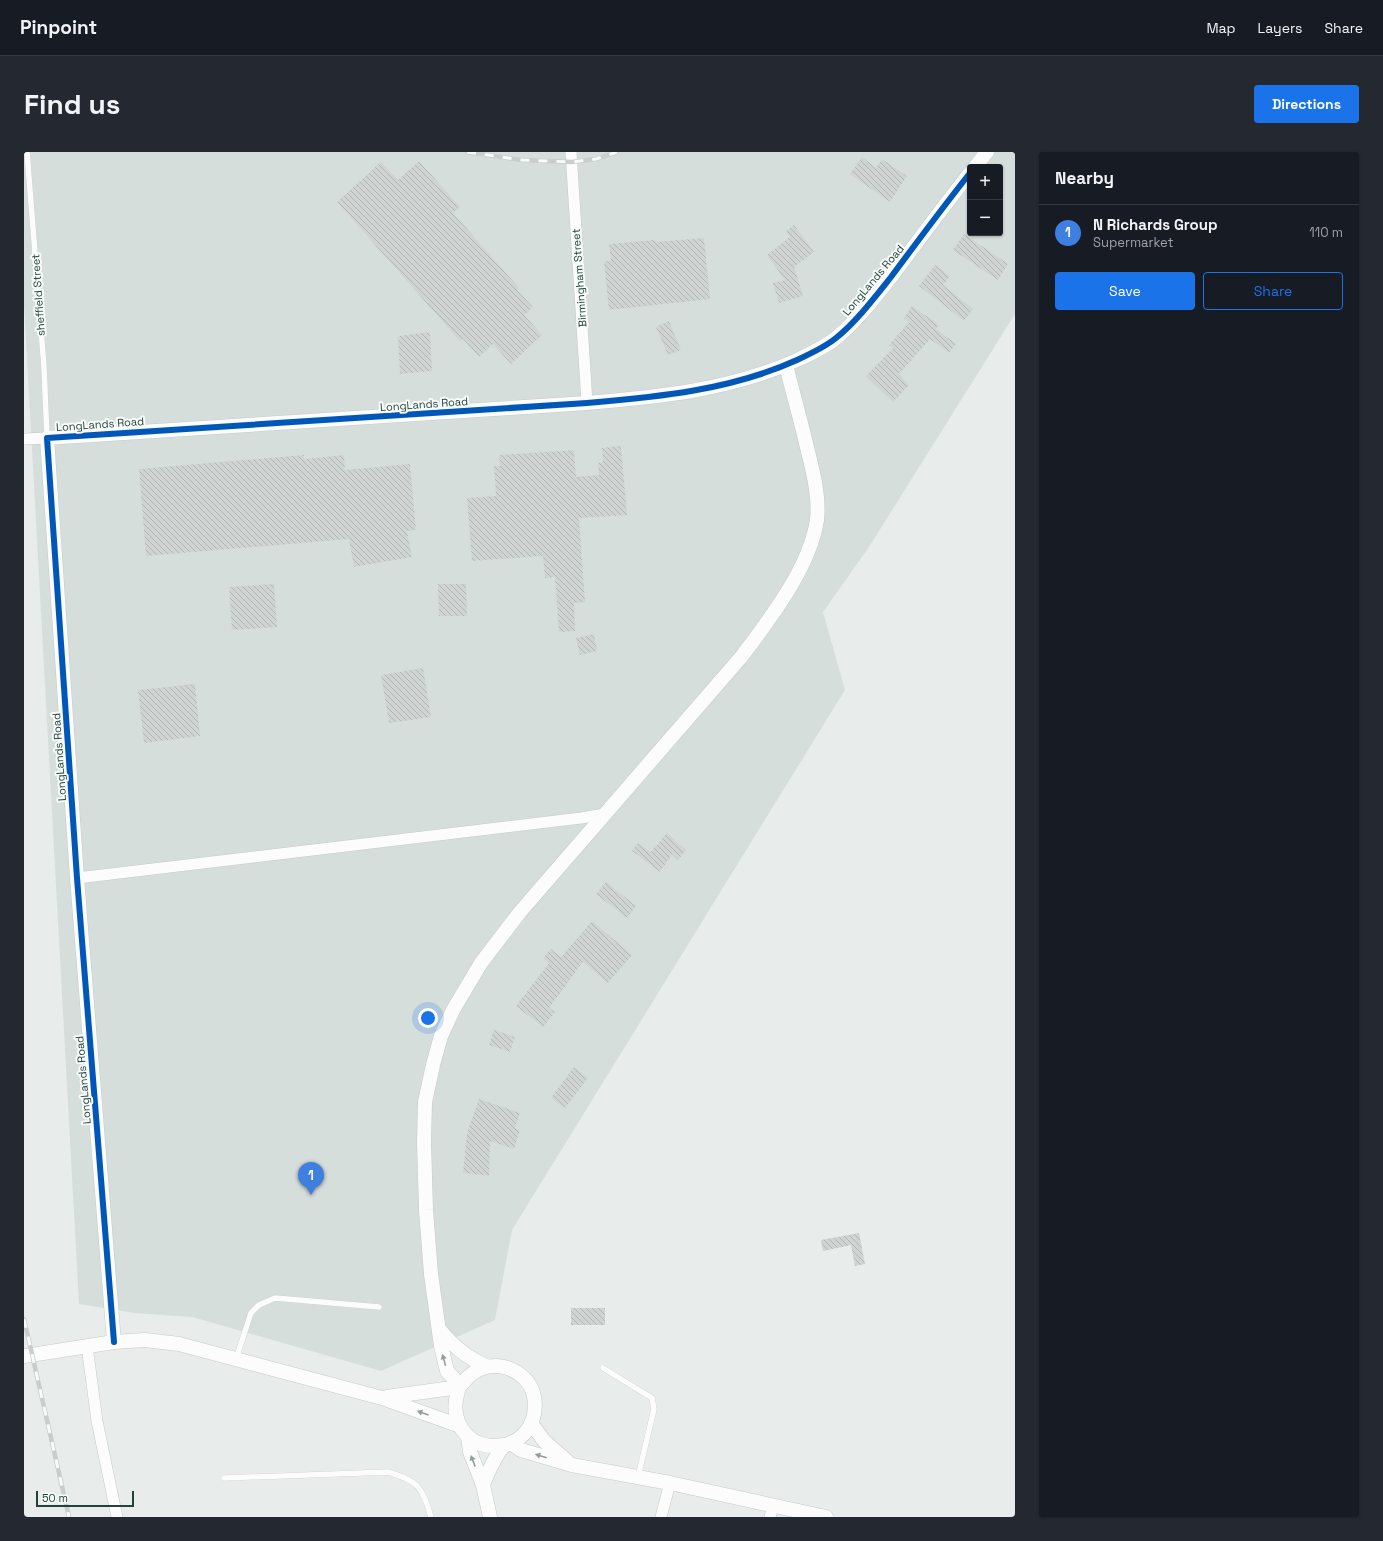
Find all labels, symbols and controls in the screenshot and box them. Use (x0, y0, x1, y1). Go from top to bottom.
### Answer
text: Pinpoint (20, 15, 97, 40)
text: Map (1206, 19, 1236, 37)
text: Layers (1258, 19, 1302, 37)
text: Share (1324, 19, 1363, 37)
button: Directions (1254, 85, 1359, 123)
text: Find us (24, 86, 121, 122)
map controls (967, 164, 1003, 236)
button: + (967, 164, 1003, 200)
text: Nearby (1055, 167, 1114, 189)
button: − (967, 200, 1003, 236)
text: N Richards Group (1093, 215, 1218, 234)
text: 1 (1065, 224, 1071, 241)
text: 110 m (1309, 224, 1343, 241)
street label: Birmingham Street (569, 228, 589, 328)
text: Supermarket (1093, 234, 1174, 251)
street label: LongLands Road (839, 242, 907, 318)
street label: sheffield Street (28, 253, 48, 337)
button: Save (1055, 272, 1195, 310)
button: Share (1203, 272, 1343, 310)
street label: LongLands Road (379, 394, 469, 414)
street label: LongLands Road (55, 414, 145, 434)
street label: LongLands Road (49, 712, 69, 802)
your location (418, 1008, 438, 1028)
street label: LongLands Road (72, 1035, 94, 1125)
pin: 1 (298, 1162, 324, 1195)
one-way arrow (441, 1353, 447, 1365)
one-way arrow (417, 1409, 429, 1415)
one-way arrow (534, 1453, 546, 1459)
one-way arrow (470, 1454, 476, 1466)
scale bar (36, 1489, 134, 1508)
text: 50 m (42, 1491, 68, 1505)

